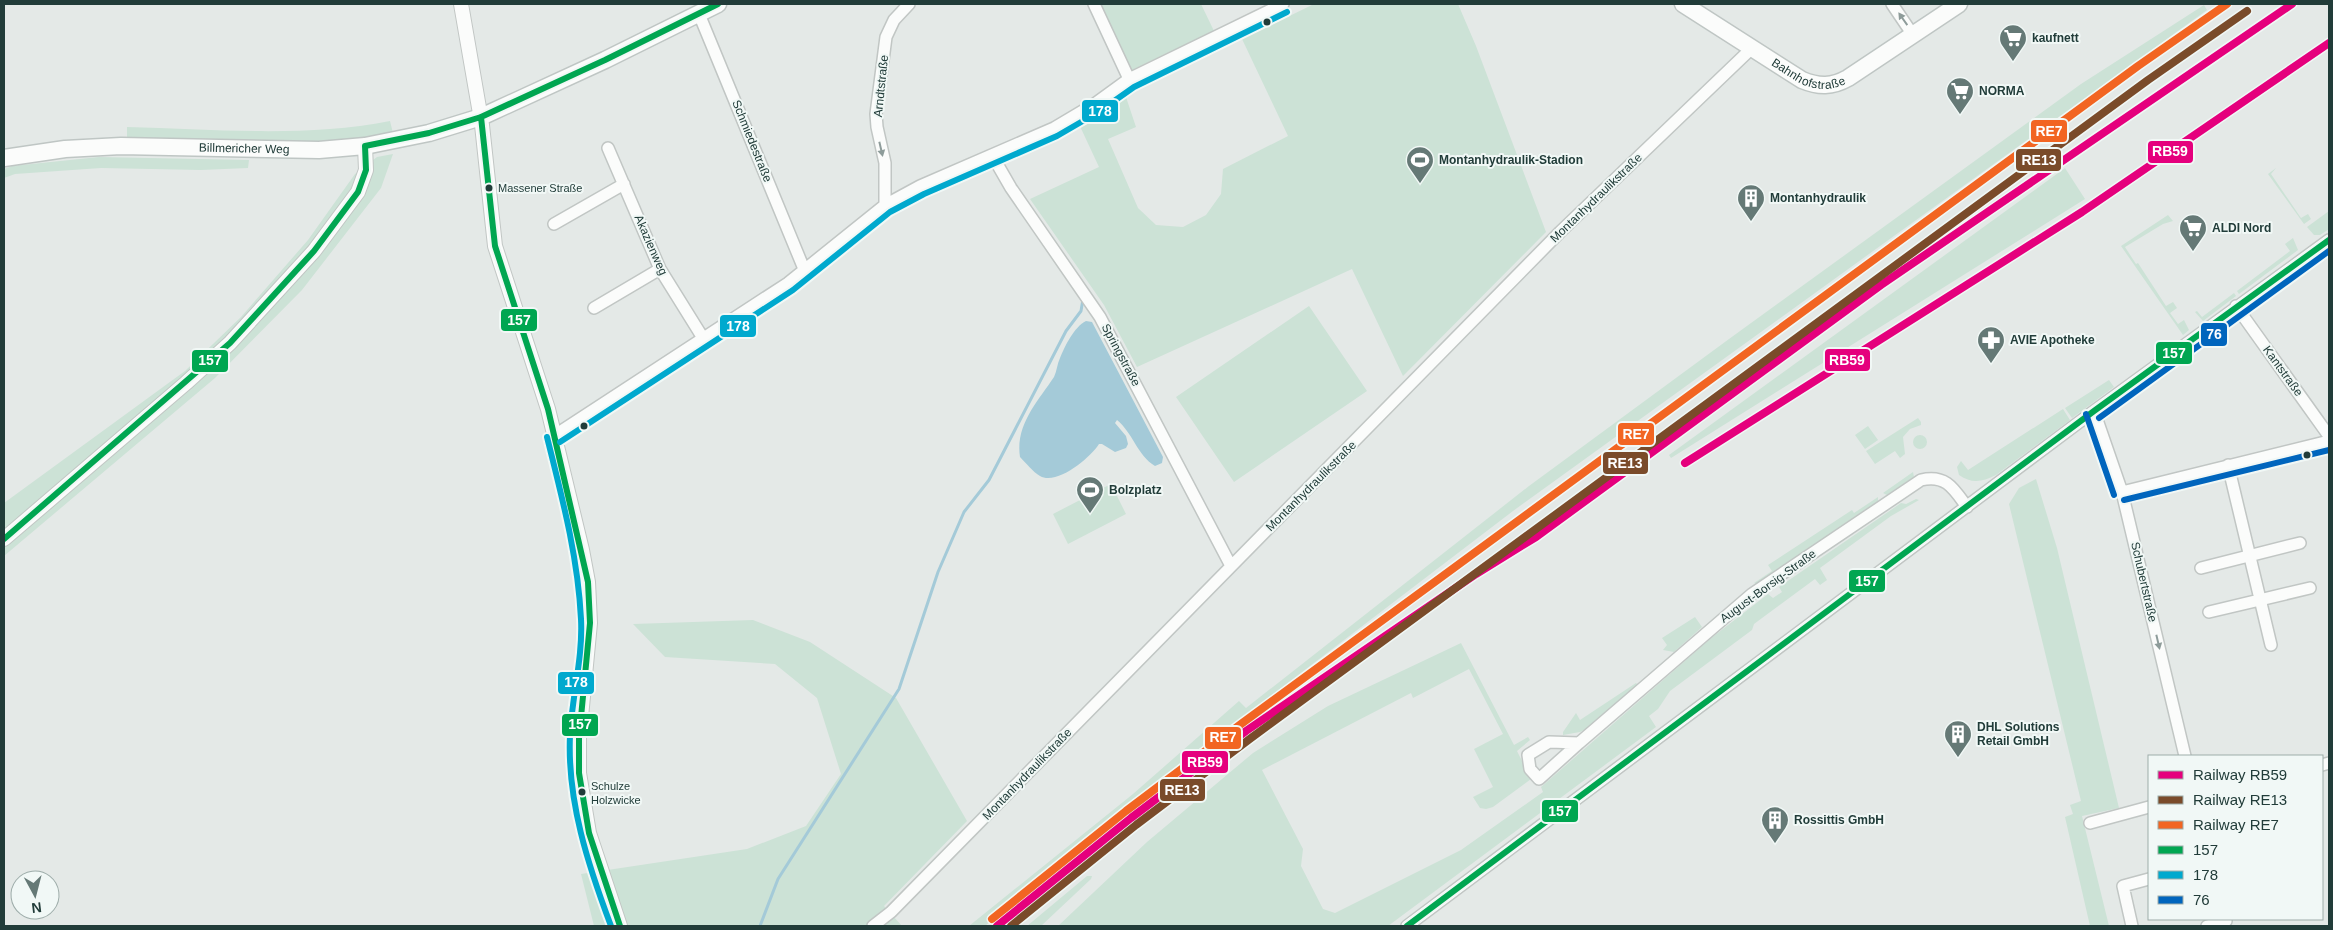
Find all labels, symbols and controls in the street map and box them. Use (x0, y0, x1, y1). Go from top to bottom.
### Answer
one-way arrow (1898, 12, 1908, 26)
unlabelled marker (1262, 17, 1272, 27)
supermarket icon: kaufnett (1998, 23, 2028, 62)
place label: kaufnett (2032, 31, 2079, 45)
street label: Arndtstraße (871, 54, 891, 118)
street label: Bahnhofstraße (1769, 55, 1848, 92)
supermarket icon: NORMA (1945, 76, 1975, 115)
place label: NORMA (1979, 84, 2025, 98)
street label: Schmiedestraße (729, 98, 775, 184)
line badge: 178 (1081, 99, 1119, 123)
text: 178 (1088, 103, 1112, 119)
line badge: RE7 (2030, 119, 2068, 143)
text: RE7 (2035, 123, 2063, 139)
line badge: RB59 (2147, 140, 2194, 164)
street label: Billmericher Weg (199, 141, 290, 156)
one-way arrow (877, 141, 885, 156)
text: RB59 (2152, 143, 2188, 159)
sports icon: Montanhydraulik-Stadion (1405, 145, 1435, 184)
line badge: RE13 (2015, 148, 2062, 172)
street label: Montanhydraulikstraße (1547, 150, 1645, 245)
text: RE13 (2021, 152, 2057, 168)
place label: Montanhydraulik-Stadion (1439, 153, 1583, 167)
place label: Massener Straße (498, 182, 582, 194)
marker: Massener Straße (484, 183, 494, 193)
building icon: Montanhydraulik (1736, 183, 1766, 222)
place label: Montanhydraulik (1770, 191, 1866, 205)
street label: Akazienweg (631, 213, 671, 277)
supermarket icon: ALDI Nord (2178, 213, 2208, 252)
place label: ALDI Nord (2212, 221, 2271, 235)
line badge: 157 (500, 308, 538, 332)
text: 157 (507, 312, 531, 328)
line badge: 178 (719, 314, 757, 338)
text: 178 (726, 318, 750, 334)
street label: Springstraße (1099, 321, 1143, 389)
line badge: 76 (2200, 322, 2228, 347)
pharmacy icon: AVIE Apotheke (1976, 325, 2006, 364)
text: 76 (2206, 326, 2222, 342)
place label: AVIE Apotheke (2010, 333, 2095, 347)
line badge: 157 (2155, 341, 2193, 365)
street label: Kantstraße (2260, 343, 2306, 399)
text: 157 (2162, 345, 2186, 361)
line badge: RB59 (1824, 348, 1871, 372)
line badge: 157 (191, 349, 229, 373)
text: 157 (198, 352, 222, 368)
text: RB59 (1829, 352, 1865, 368)
unlabelled marker (579, 421, 589, 431)
line badge: RE7 (1617, 422, 1655, 446)
text: RE7 (1622, 426, 1650, 442)
street label: Montanhydraulikstraße (1263, 438, 1359, 534)
unlabelled marker (2302, 450, 2312, 460)
line badge: RE13 (1602, 451, 1649, 475)
text: RE13 (1607, 455, 1643, 471)
sports icon: Bolzplatz (1075, 475, 1105, 514)
place label: Bolzplatz (1109, 483, 1162, 497)
street label: Schubertstraße (2128, 540, 2160, 624)
street label: August-Borsig-Straße (1717, 546, 1819, 626)
line badge: 157 (1848, 569, 1886, 593)
text: 157 (1855, 573, 1879, 589)
one-way arrow (2154, 634, 2162, 649)
line badge: 178 (557, 671, 595, 695)
text: 178 (564, 674, 588, 690)
line badge: 157 (561, 713, 599, 737)
text: 157 (568, 716, 592, 732)
building icon: DHL Solutions Retail GmbH (1943, 719, 1973, 758)
place label: DHL Solutions Retail GmbH (1977, 720, 2060, 748)
street label: Montanhydraulikstraße (980, 725, 1075, 823)
line badge: RE7 (1204, 726, 1242, 750)
text: RE7 (1209, 729, 1237, 745)
line badge: RB59 (1181, 750, 1229, 774)
text: RB59 (1187, 754, 1223, 770)
legend (2148, 755, 2323, 920)
text: Railway RB59 (2193, 766, 2287, 783)
line badge: RE13 (1159, 778, 1206, 802)
place label: Schulze Holzwicke (591, 780, 641, 806)
text: RE13 (1164, 782, 1200, 798)
marker: Schulze Holzwicke (577, 787, 587, 797)
text: Railway RE13 (2193, 791, 2287, 808)
line badge: 157 (1541, 799, 1579, 823)
text: 157 (1548, 803, 1572, 819)
building icon: Rossittis GmbH (1760, 805, 1790, 844)
place label: Rossittis GmbH (1794, 813, 1884, 827)
text: Railway RE7 (2193, 816, 2279, 833)
text: 157 (2193, 841, 2218, 858)
text: 178 (2193, 866, 2218, 883)
north arrow (10, 870, 60, 920)
text: 76 (2193, 891, 2210, 908)
text: N (31, 899, 43, 916)

